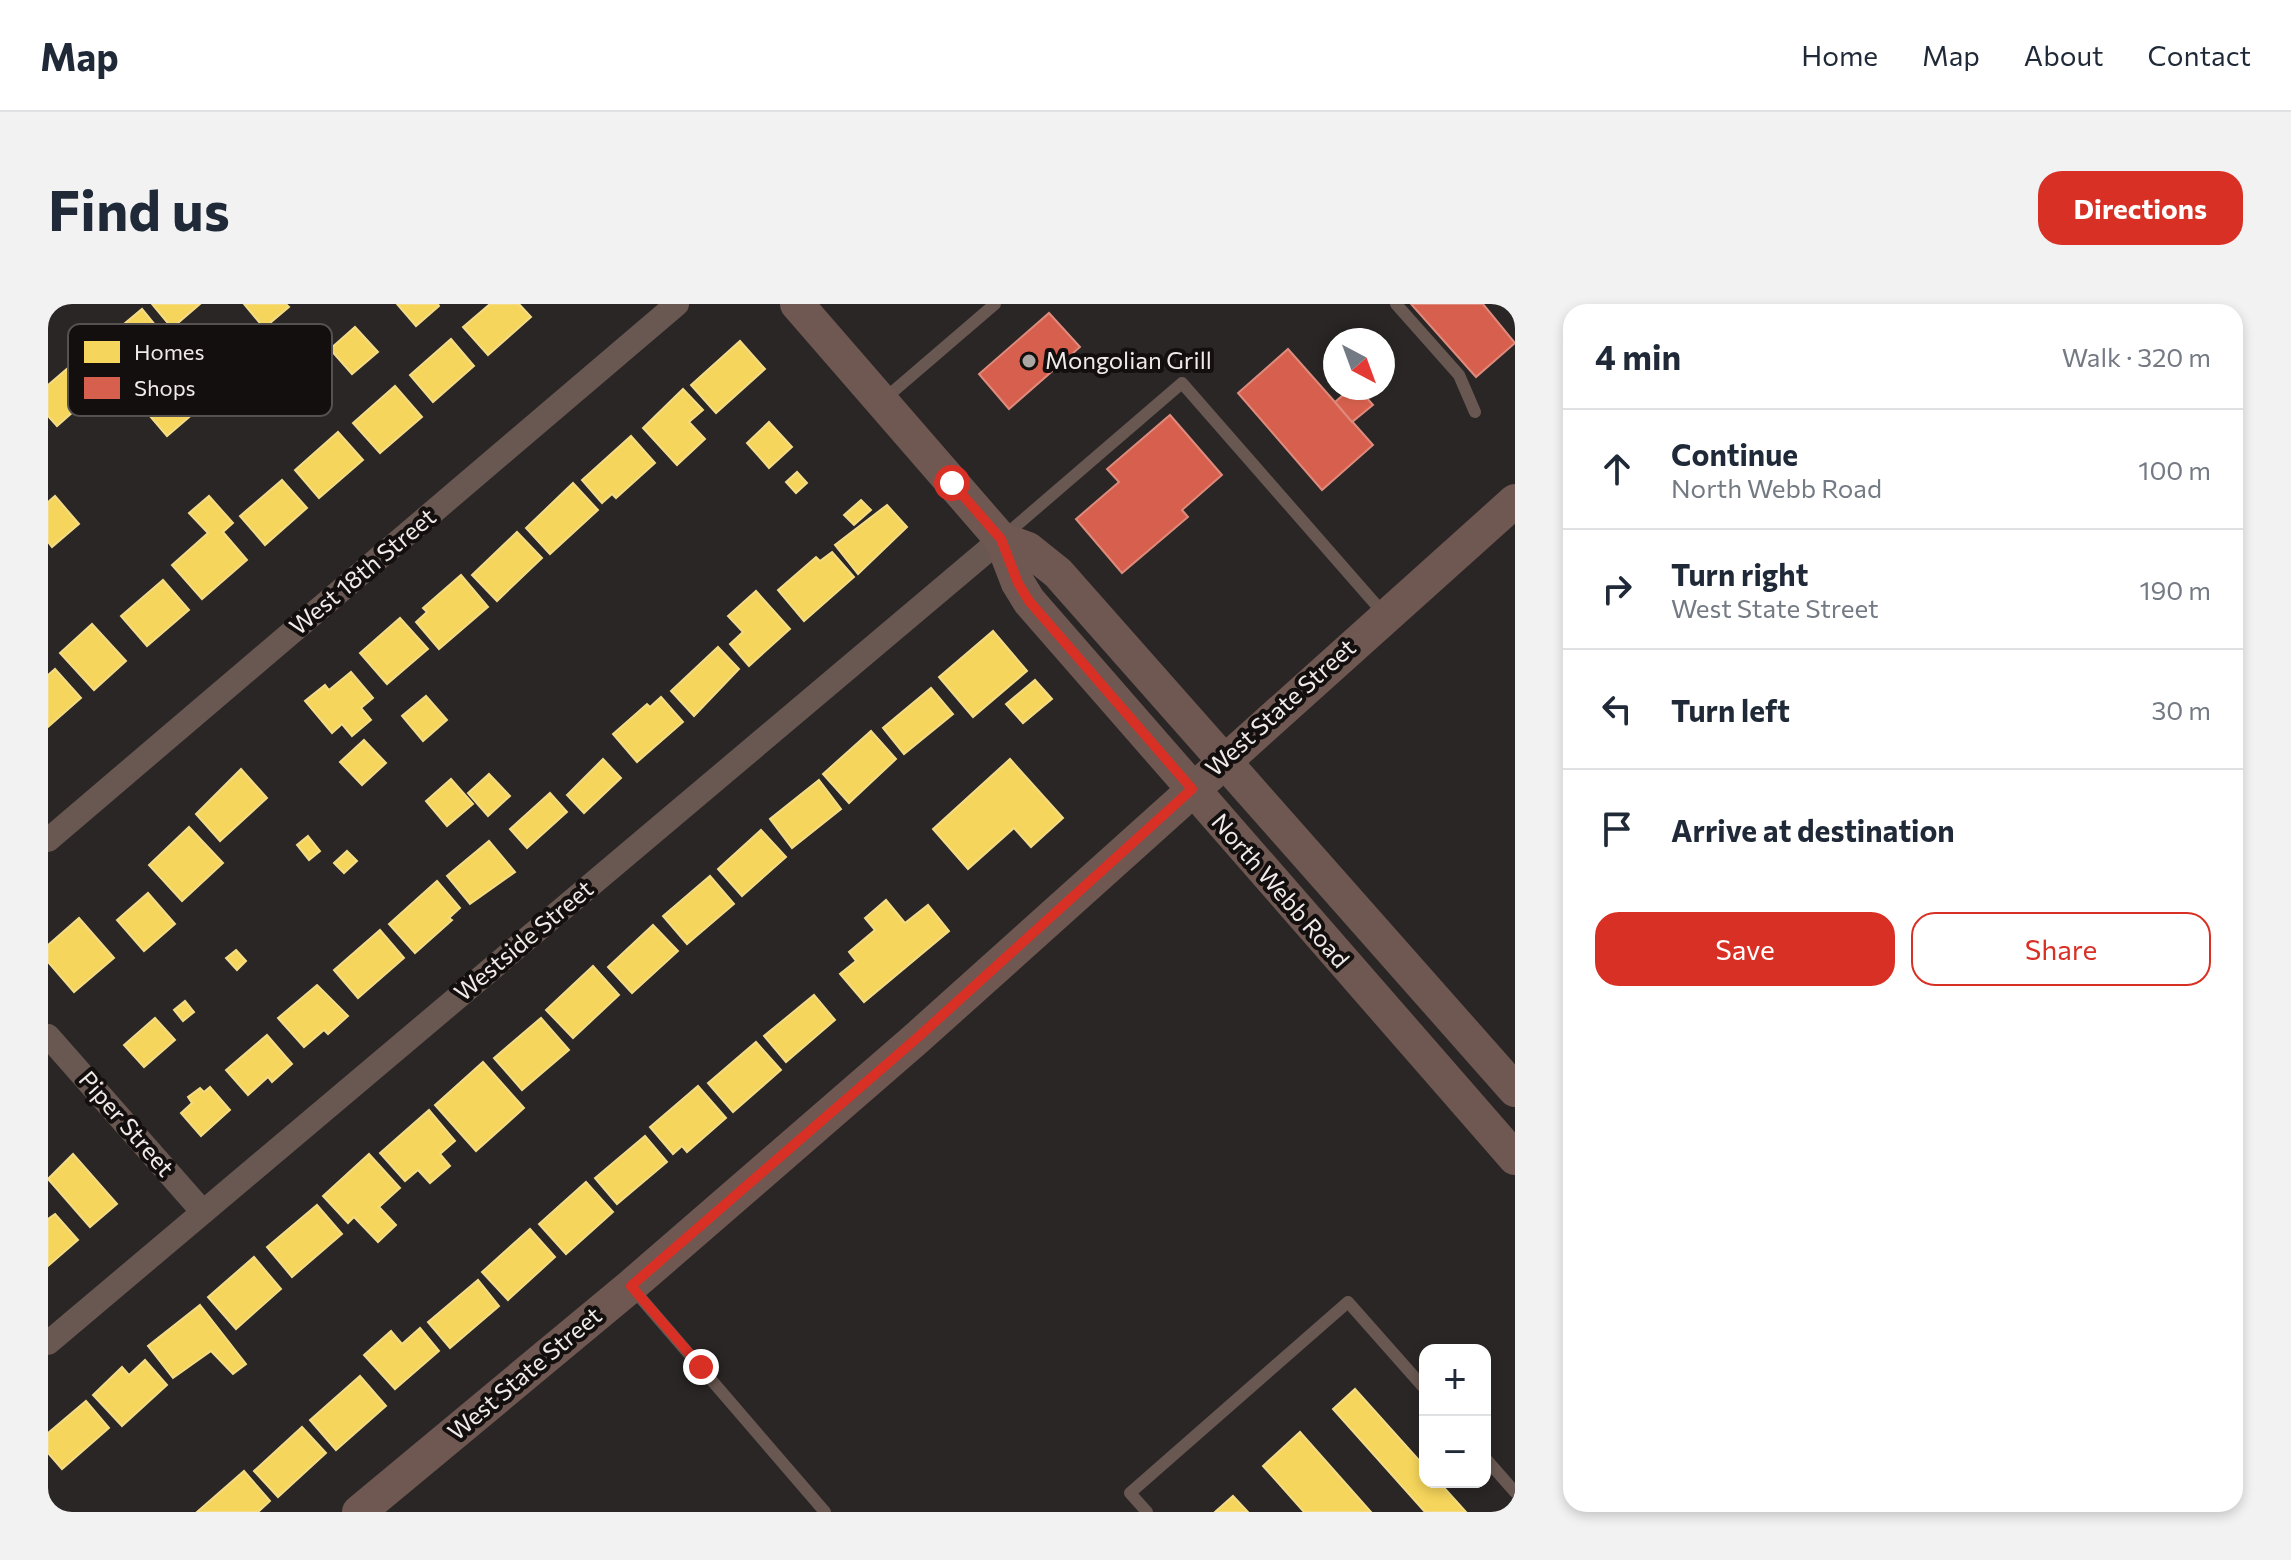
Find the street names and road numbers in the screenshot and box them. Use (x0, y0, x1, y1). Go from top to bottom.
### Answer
street label: West 18th Street (283, 501, 441, 640)
street label: West State Street (1199, 632, 1361, 782)
street label: North Webb Road (1206, 807, 1356, 973)
street label: Westside Street (448, 873, 598, 1006)
street label: Piper Street (74, 1064, 181, 1182)
street label: West State Street (441, 1300, 607, 1446)

